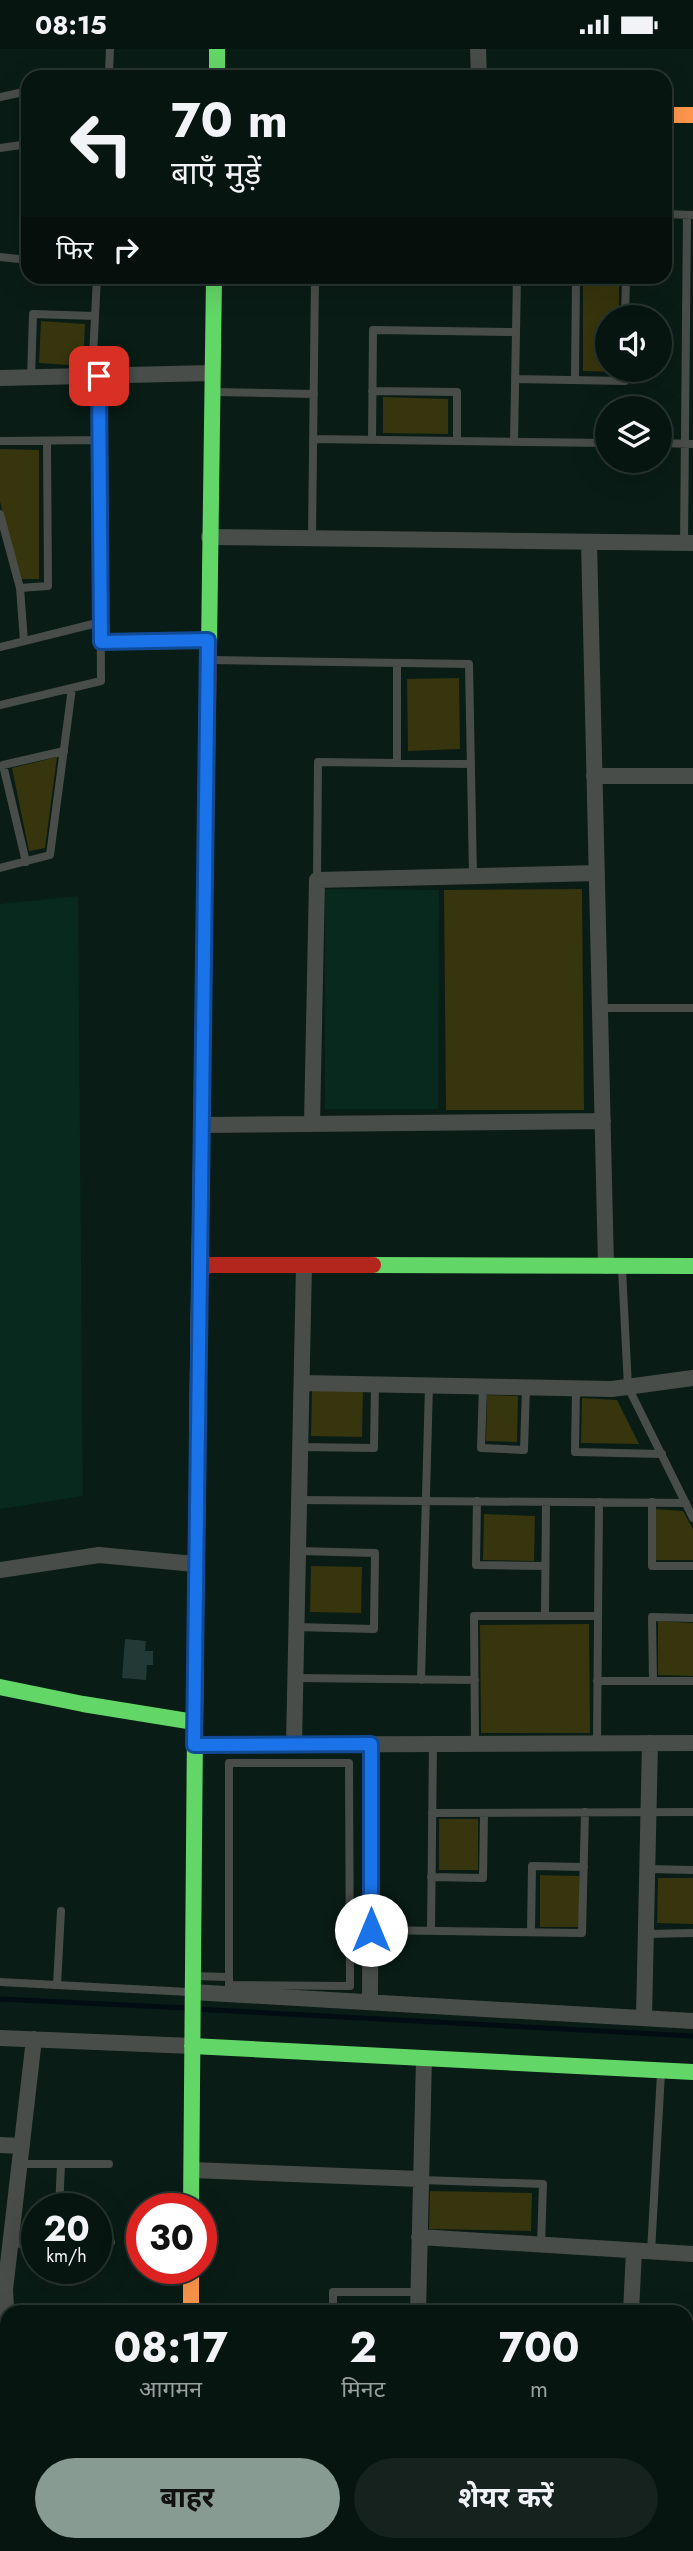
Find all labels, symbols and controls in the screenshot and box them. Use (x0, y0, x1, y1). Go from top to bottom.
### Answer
text: 08:15 (35, 6, 107, 44)
text: 70 m (171, 85, 288, 155)
icon: left (56, 98, 147, 189)
text: बाएँ मुड़ें (171, 150, 261, 196)
text: फिर (56, 231, 93, 269)
icon: right (107, 231, 145, 269)
map controls (595, 305, 672, 473)
button: sound (595, 305, 672, 382)
pin (69, 346, 129, 406)
icon: arrive (80, 357, 118, 395)
button: layers (595, 396, 672, 473)
position arrow (334, 1893, 408, 1967)
speed limit sign: 30 (126, 2193, 217, 2284)
text: 20 (43, 2204, 90, 2254)
text: km/h (46, 2243, 87, 2269)
text: 08:17 (113, 2317, 228, 2378)
text: 2 (349, 2317, 377, 2378)
text: 700 (499, 2317, 580, 2378)
text: आगमन (139, 2372, 202, 2406)
text: मिनट (341, 2372, 385, 2406)
text: m (530, 2372, 548, 2406)
button: बाहर (35, 2458, 340, 2538)
button: शेयर करें (354, 2458, 658, 2538)

